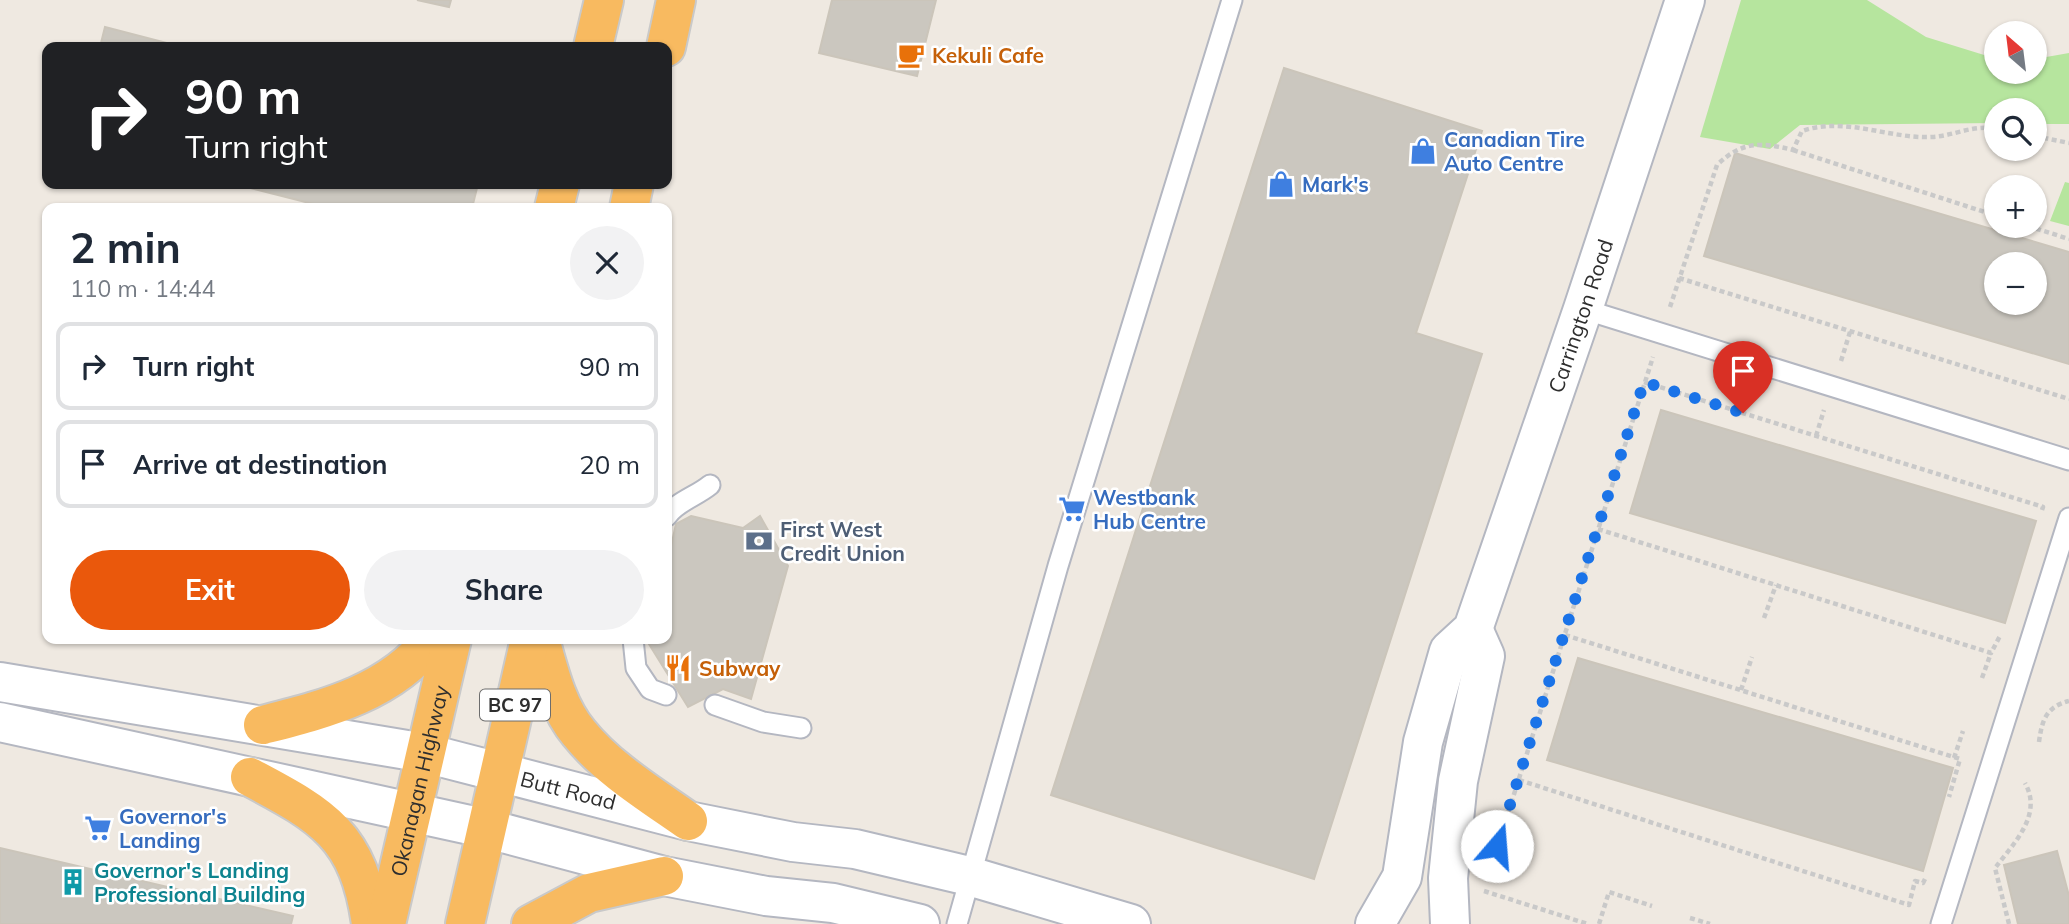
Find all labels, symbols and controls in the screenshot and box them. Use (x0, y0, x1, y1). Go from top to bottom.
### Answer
north arrow (1984, 21, 2048, 84)
map controls (1984, 21, 2047, 315)
cafe icon: Kekuli Cafe (896, 40, 926, 70)
place label: Kekuli Cafe (932, 42, 1044, 68)
text: 90 m (185, 65, 301, 126)
icon: right (70, 70, 161, 161)
button: search (1984, 98, 2047, 161)
text: Turn right (185, 126, 328, 166)
place label: Canadian Tire Auto Centre (1444, 126, 1585, 176)
shop icon: Canadian Tire Auto Centre (1408, 136, 1438, 166)
shop icon: Mark's (1266, 169, 1296, 199)
place label: Mark's (1302, 171, 1369, 197)
button: + (1984, 175, 2047, 238)
text: 2 min (70, 221, 181, 274)
button: close (570, 226, 644, 300)
street label: Carrington Road (1542, 236, 1618, 396)
button: − (1984, 252, 2047, 315)
text: 110 m · 14:44 (70, 274, 215, 303)
pin (1713, 341, 1773, 413)
icon: right (74, 347, 112, 385)
text: Turn right (133, 350, 254, 383)
text: 90 m (579, 350, 640, 383)
icon: arrive (1724, 352, 1762, 390)
icon: arrive (74, 445, 112, 483)
text: Arrive at destination (133, 448, 388, 481)
text: 20 m (579, 448, 640, 481)
place label: Westbank Hub Centre (1093, 484, 1206, 534)
supermarket icon: Westbank Hub Centre (1057, 494, 1087, 524)
place label: First West Credit Union (780, 516, 905, 566)
bank icon: First West Credit Union (744, 526, 774, 556)
button: Exit (70, 550, 350, 630)
button: Share (364, 550, 644, 630)
restaurant icon: Subway (663, 653, 693, 683)
place label: Subway (699, 655, 781, 681)
street label: Okanagan Highway (384, 683, 454, 879)
road number: BC 97 (480, 690, 550, 720)
street label: Butt Road (518, 765, 619, 815)
place label: Governor's Landing (119, 803, 227, 853)
position arrow (1460, 809, 1534, 883)
supermarket icon: Governor's Landing (83, 813, 113, 843)
place label: Governor's Landing Professional Building (94, 857, 305, 907)
building icon: Governor's Landing Professional Building (58, 867, 88, 897)

